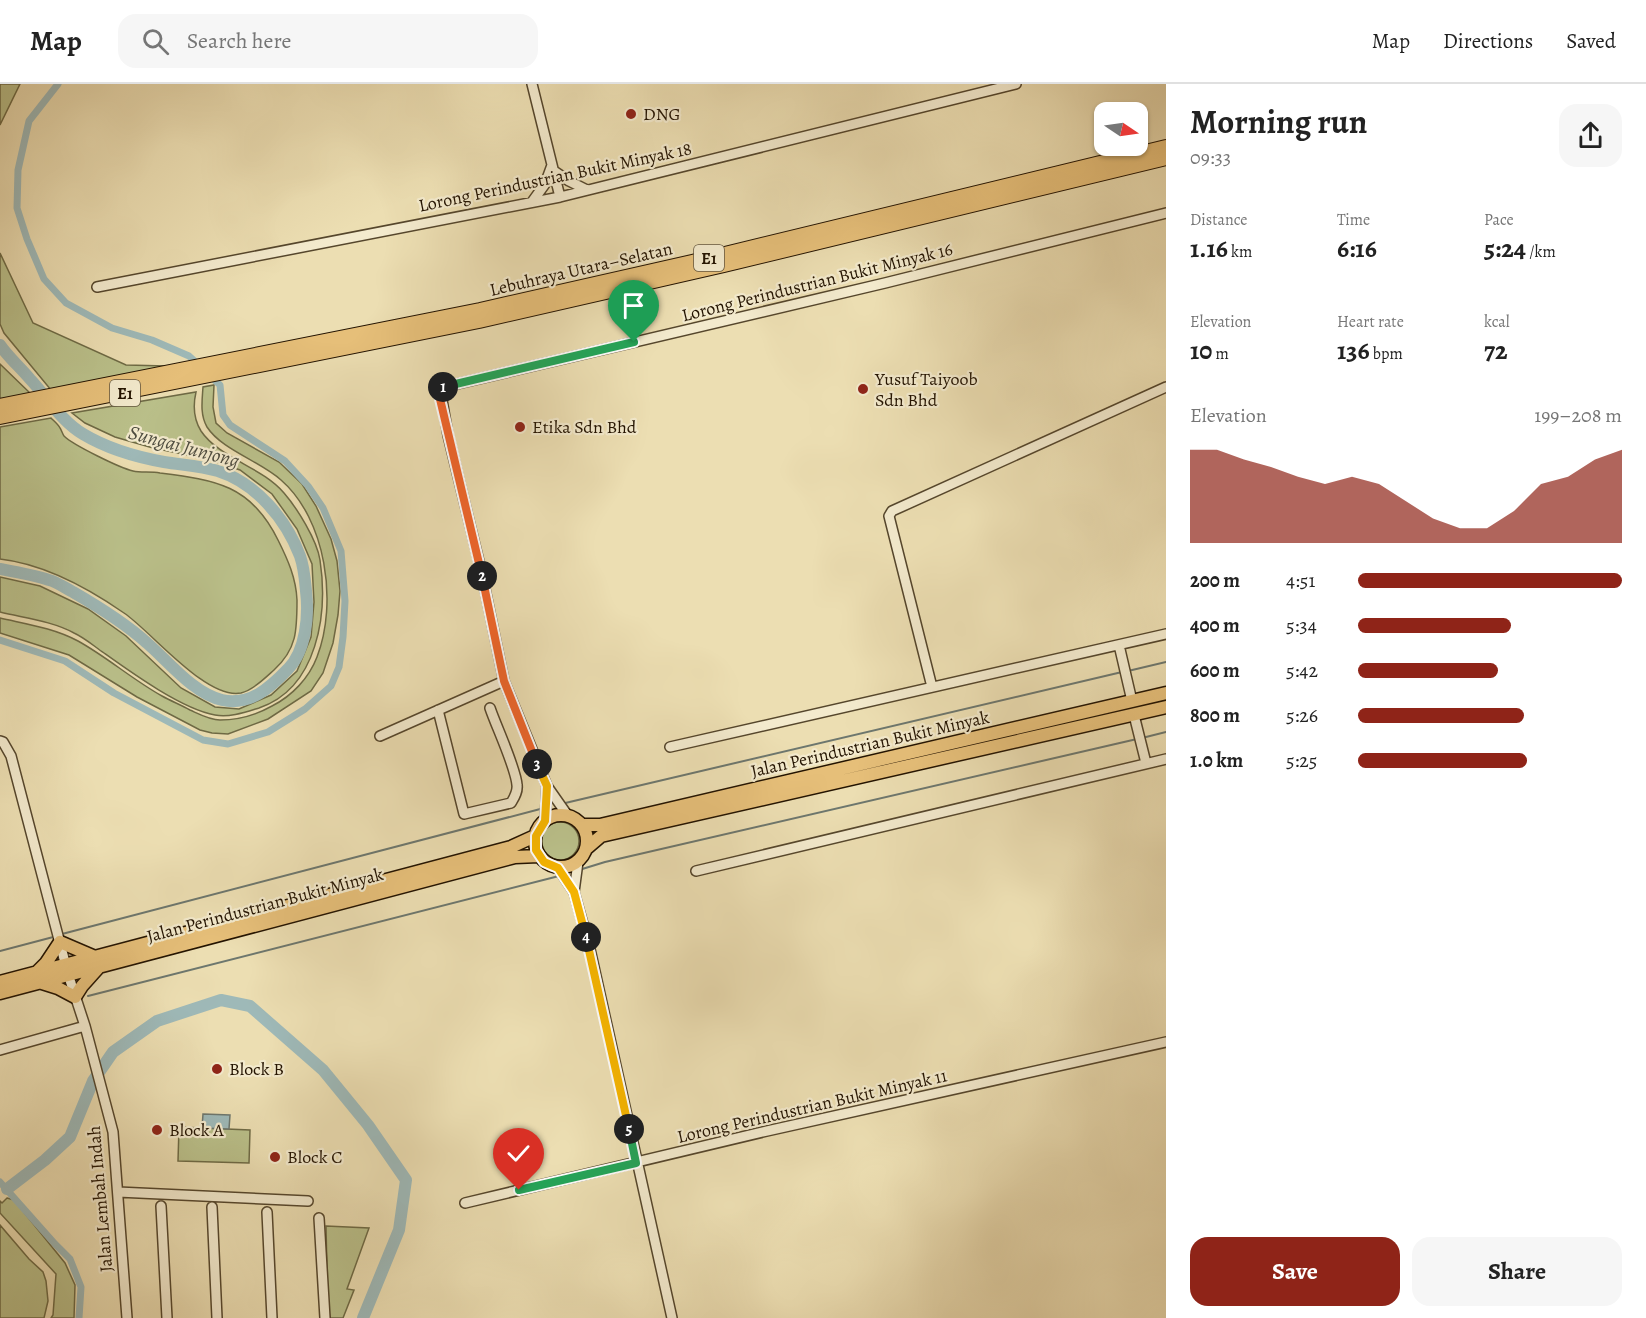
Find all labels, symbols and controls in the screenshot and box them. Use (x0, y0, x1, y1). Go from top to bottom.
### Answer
search box (118, 14, 538, 68)
text: Map (30, 22, 82, 60)
icon: search (139, 25, 172, 58)
text: Search here (187, 26, 291, 56)
text: Map (1372, 27, 1410, 55)
text: Directions (1443, 27, 1533, 55)
text: Saved (1566, 27, 1616, 55)
text: Morning run (1190, 99, 1367, 144)
place label: DNG (643, 102, 681, 126)
north arrow (1094, 102, 1148, 156)
map controls (1094, 102, 1148, 156)
button: share (1559, 104, 1622, 167)
marker: DNG (624, 107, 638, 121)
street label: Lorong Perindustrian Bukit Minyak 18 (416, 136, 694, 218)
text: 09:33 (1190, 144, 1231, 171)
text: Distance (1190, 209, 1247, 231)
text: Time (1337, 209, 1370, 231)
text: Pace (1484, 209, 1514, 231)
text: 1.16 (1190, 231, 1228, 266)
text: 6:16 (1337, 231, 1377, 266)
text: 5:24 (1484, 231, 1526, 266)
street label: Lebuhraya Utara–Selatan (487, 236, 675, 302)
street label: Lorong Perindustrian Bukit Minyak 16 (679, 237, 955, 327)
text: km (1228, 241, 1252, 263)
text: /km (1526, 241, 1556, 263)
road number: E1 (694, 245, 724, 271)
pin (608, 280, 659, 342)
icon: arrive (617, 289, 650, 322)
text: Elevation (1190, 311, 1251, 333)
text: Heart rate (1337, 311, 1404, 333)
text: kcal (1484, 311, 1510, 333)
text: 10 (1190, 333, 1212, 368)
text: 136 (1337, 333, 1370, 368)
text: 72 (1484, 333, 1508, 368)
text: m (1212, 343, 1229, 365)
text: bpm (1370, 343, 1403, 365)
place label: Yusuf Taiyoob Sdn Bhd (874, 367, 978, 412)
pin: 1 (428, 372, 458, 402)
text: 1 (440, 376, 446, 398)
road number: E1 (110, 380, 140, 406)
marker: Yusuf Taiyoob Sdn Bhd (856, 382, 870, 396)
text: Elevation (1190, 402, 1267, 429)
text: 199–208 m (1534, 402, 1622, 429)
place label: Etika Sdn Bhd (532, 415, 637, 439)
water label: Sungai Junjong (125, 419, 242, 474)
marker: Etika Sdn Bhd (513, 420, 527, 434)
pin: 2 (467, 561, 497, 591)
text: 2 (478, 565, 486, 587)
text: 200 m (1190, 567, 1240, 594)
text: 4:51 (1286, 567, 1315, 594)
text: 400 m (1190, 612, 1240, 639)
text: 5:34 (1286, 612, 1317, 639)
text: 600 m (1190, 657, 1240, 684)
text: 5:42 (1286, 657, 1318, 684)
text: 800 m (1190, 702, 1240, 729)
text: 5:26 (1286, 702, 1318, 729)
street label: Jalan Perindustrian Bukit Minyak (748, 705, 992, 783)
text: 1.0 km (1190, 747, 1243, 774)
text: 5:25 (1286, 747, 1317, 774)
pin: 3 (522, 749, 552, 779)
text: 3 (534, 753, 540, 775)
street label: Jalan Perindustrian Bukit Minyak (144, 862, 386, 948)
pin: 4 (571, 922, 601, 952)
text: 4 (582, 926, 590, 948)
place label: Block B (229, 1057, 284, 1081)
marker: Block B (210, 1062, 224, 1076)
street label: Lorong Perindustrian Bukit Minyak 11 (675, 1063, 949, 1149)
pin: 5 (614, 1114, 644, 1144)
place label: Block A (169, 1118, 224, 1142)
text: 5 (626, 1118, 632, 1140)
marker: Block A (150, 1123, 164, 1137)
street label: Jalan Lembah Indah (82, 1125, 118, 1273)
pin (493, 1128, 544, 1190)
icon: check (502, 1137, 535, 1170)
place label: Block C (287, 1145, 343, 1169)
marker: Block C (268, 1150, 282, 1164)
button: Save (1190, 1237, 1400, 1306)
button: Share (1412, 1237, 1622, 1306)

